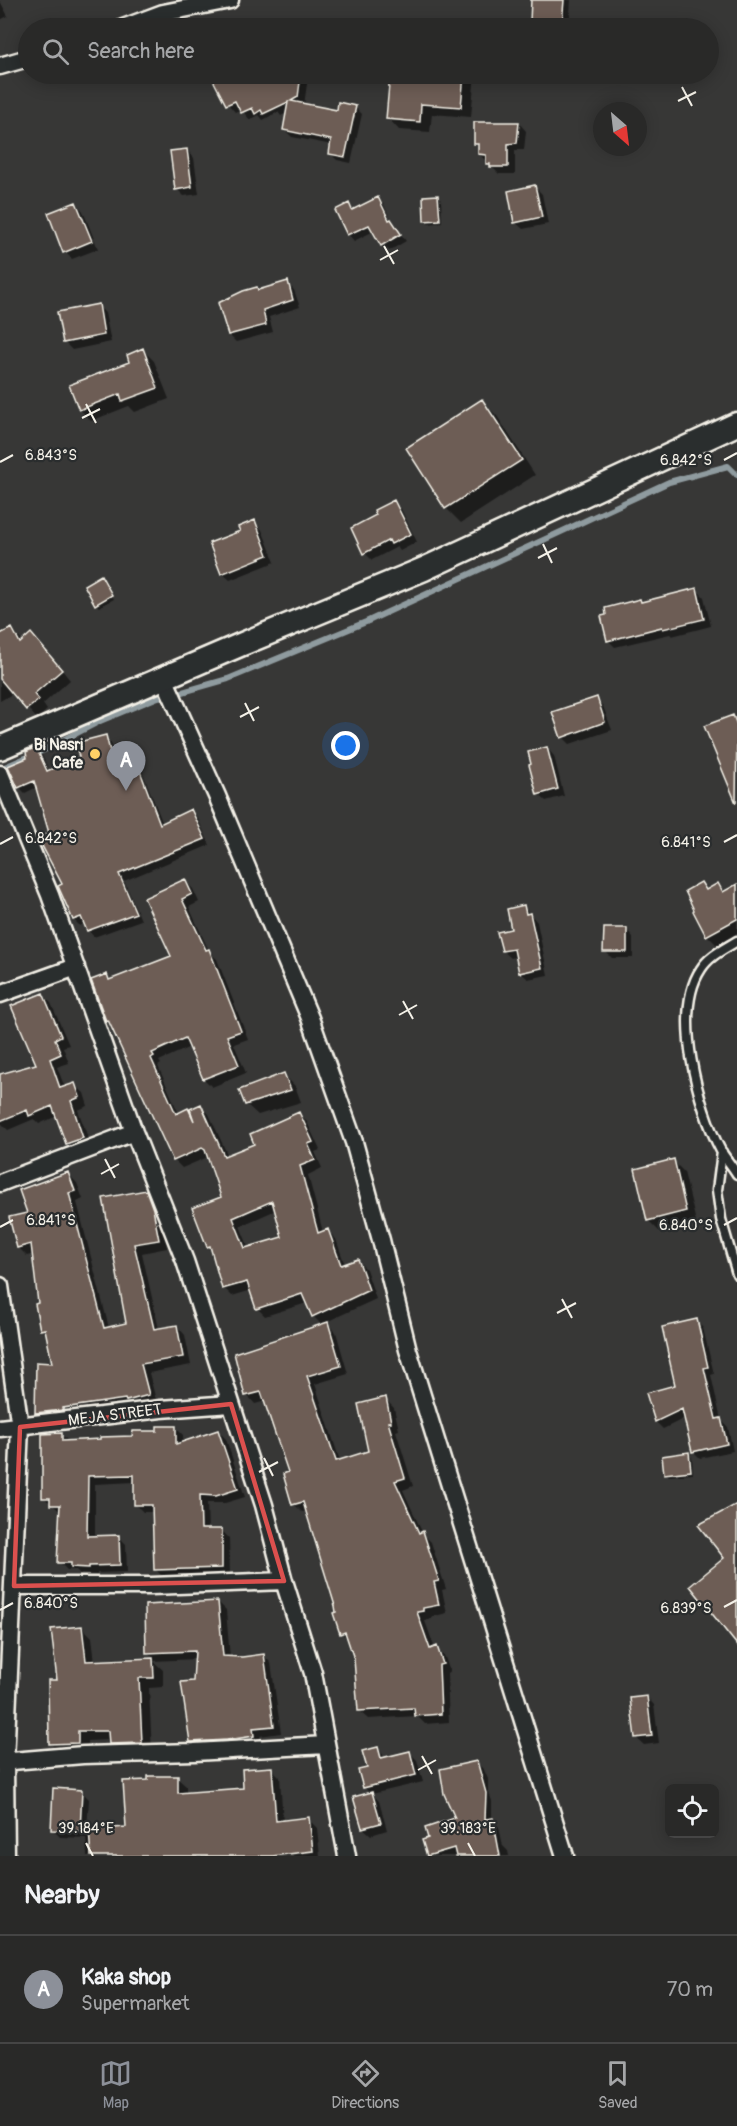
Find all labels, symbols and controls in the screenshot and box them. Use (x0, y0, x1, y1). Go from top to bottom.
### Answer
search box (18, 18, 719, 84)
icon: search (39, 35, 72, 68)
text: Search here (87, 37, 194, 65)
north arrow (593, 102, 647, 156)
text: 6.843°S (25, 446, 77, 465)
text: 6.842°S (660, 451, 712, 470)
your location (331, 731, 360, 760)
place label: Bi Nasri Cafe (34, 735, 84, 773)
pin: A (106, 742, 146, 791)
marker: Bi Nasri Cafe (88, 747, 102, 761)
text: 6.842°S (25, 829, 77, 848)
text: 6.841°S (661, 833, 711, 852)
text: 6.841°S (26, 1211, 76, 1230)
text: 6.840°S (659, 1216, 713, 1235)
street label: MEJA STREET (67, 1399, 163, 1431)
text: 6.840°S (24, 1594, 78, 1613)
text: 6.839°S (661, 1599, 712, 1618)
map controls (665, 1784, 719, 1838)
button: locate (665, 1784, 719, 1838)
text: 39.184°E (58, 1819, 114, 1838)
text: 39.183°E (440, 1819, 496, 1838)
text: Nearby (24, 1879, 100, 1911)
text: Kaka shop (81, 1963, 171, 1991)
text: A (37, 1977, 50, 2002)
text: 70 m (667, 1977, 713, 2002)
text: Supermarket (81, 1991, 190, 2016)
tab: Map (99, 2057, 132, 2113)
tab: Directions (331, 2057, 399, 2113)
tab: Saved (598, 2057, 638, 2113)

